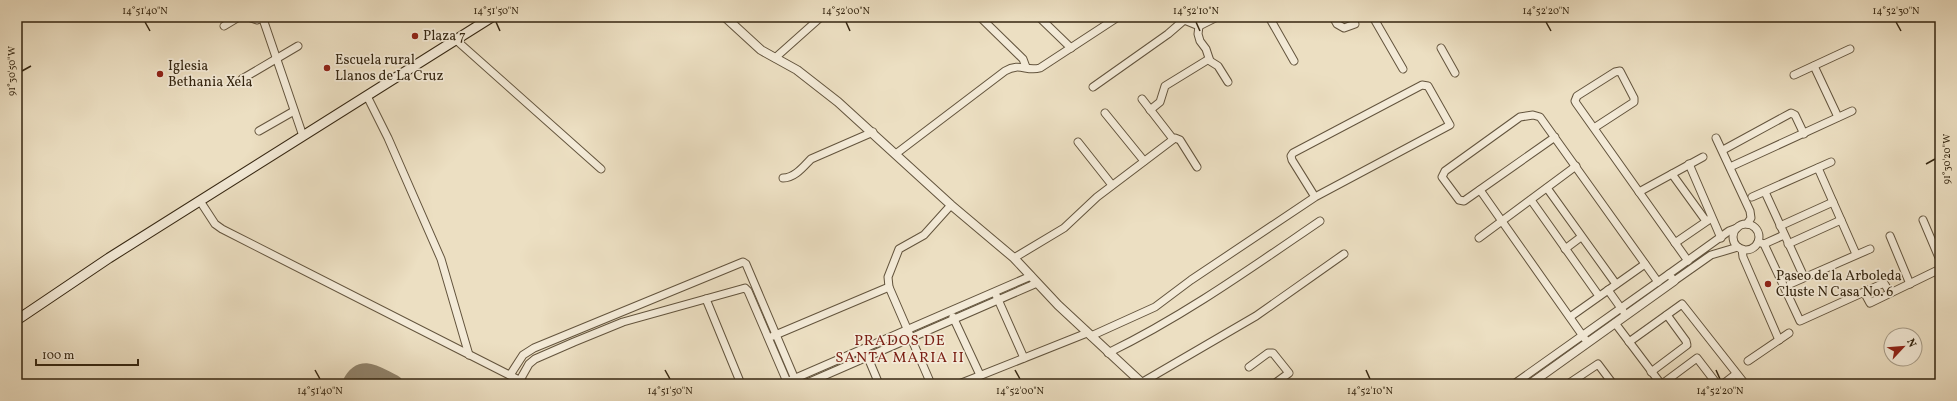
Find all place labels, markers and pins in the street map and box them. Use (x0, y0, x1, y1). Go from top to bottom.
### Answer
place label: Plaza 7 (423, 27, 466, 46)
marker: Plaza 7 (410, 31, 420, 41)
place label: Escuela rural Llanos de La Cruz (335, 51, 443, 86)
place label: Iglesia Bethania Xela (168, 57, 252, 92)
marker: Escuela rural Llanos de La Cruz (322, 63, 332, 73)
marker: Iglesia Bethania Xela (155, 69, 165, 79)
place label: Paseo de la Arboleda Cluste N Casa No. 6 (1776, 267, 1902, 302)
marker: Paseo de la Arboleda Cluste N Casa No. 6 (1763, 279, 1773, 289)

